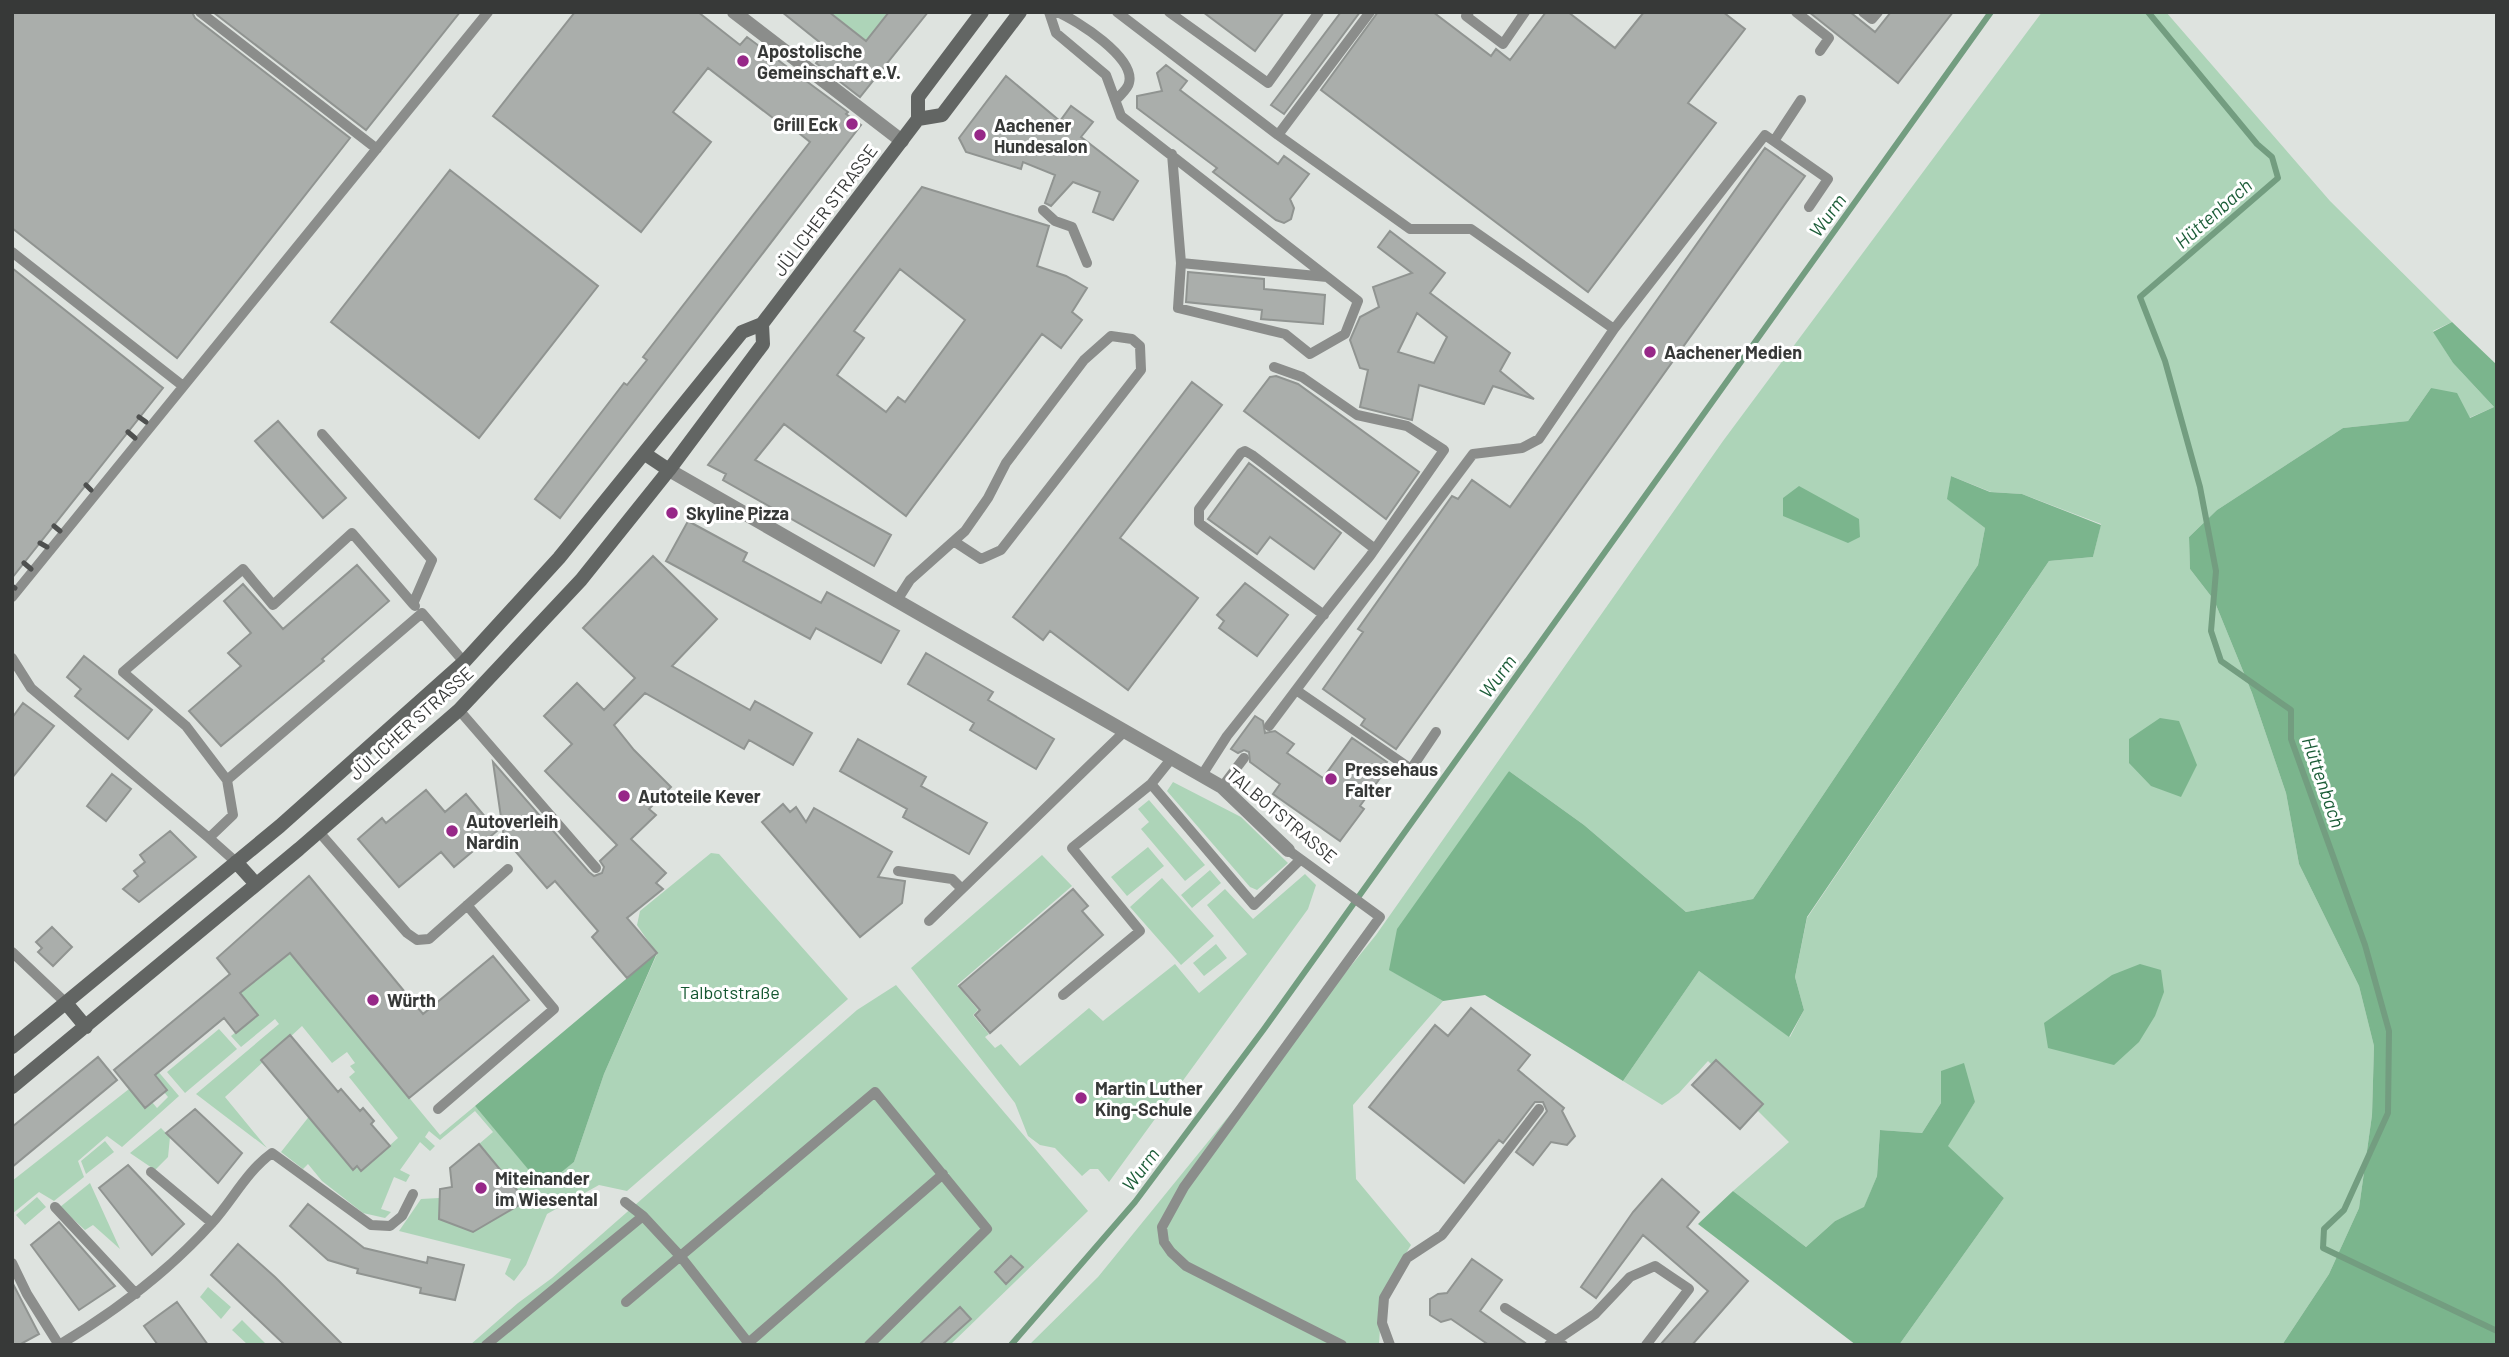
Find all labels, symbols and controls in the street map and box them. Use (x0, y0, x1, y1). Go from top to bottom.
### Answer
place label: Apostolische Gemeinschaft e.V. (757, 40, 901, 83)
marker: Apostolische Gemeinschaft e.V. (735, 53, 751, 69)
place label: Grill Eck (773, 113, 838, 135)
place label: Aachener Hundesalon (994, 114, 1088, 157)
marker: Grill Eck (844, 116, 860, 132)
marker: Aachener Hundesalon (972, 127, 988, 143)
street label: JÜLICHER STRASSE (768, 140, 882, 280)
water label: Hüttenbach (2170, 173, 2256, 253)
water label: Wurm (1804, 189, 1850, 241)
place label: Aachener Medien (1664, 341, 1802, 363)
marker: Aachener Medien (1642, 344, 1658, 360)
place label: Skyline Pizza (686, 502, 789, 524)
marker: Skyline Pizza (664, 505, 680, 521)
water label: Wurm (1474, 650, 1520, 702)
street label: JÜLICHER STRASSE (344, 661, 478, 785)
water label: Hüttenbach (2298, 734, 2350, 830)
place label: Pressehaus Falter (1345, 758, 1438, 801)
street label: TALBOTSTRASSE (1222, 763, 1342, 867)
marker: Pressehaus Falter (1323, 771, 1339, 787)
place label: Autoteile Kever (638, 785, 761, 807)
marker: Autoteile Kever (616, 788, 632, 804)
place label: Autoverleih Nardin (466, 810, 558, 853)
marker: Autoverleih Nardin (444, 823, 460, 839)
park label: Talbotstraße (680, 981, 780, 1003)
place label: Würth (387, 989, 436, 1011)
marker: Würth (365, 992, 381, 1008)
place label: Martin Luther King-Schule (1095, 1077, 1203, 1120)
marker: Martin Luther King-Schule (1073, 1090, 1089, 1106)
water label: Wurm (1116, 1143, 1164, 1195)
place label: Miteinander im Wiesental (495, 1167, 598, 1210)
marker: Miteinander im Wiesental (473, 1180, 489, 1196)

